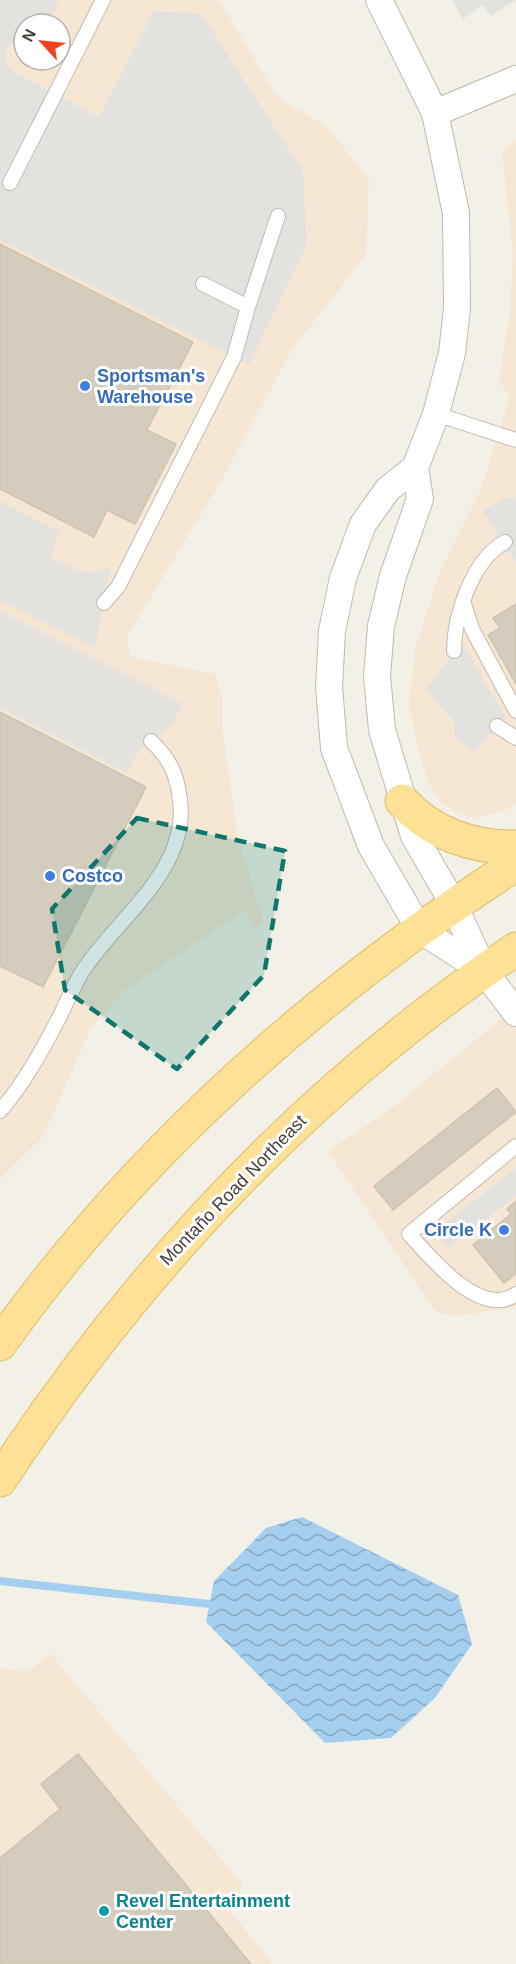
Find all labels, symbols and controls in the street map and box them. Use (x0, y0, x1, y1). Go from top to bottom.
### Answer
north arrow (12, 12, 72, 72)
text: N (19, 26, 39, 44)
place label: Sportsman's Warehouse (97, 366, 205, 407)
marker: Sportsman's Warehouse (78, 379, 92, 393)
place label: Costco (62, 866, 123, 886)
marker: Costco (43, 869, 57, 883)
street label: Montaño Road Northeast (156, 1111, 310, 1269)
place label: Circle K (424, 1220, 492, 1240)
marker: Circle K (497, 1223, 511, 1237)
place label: Revel Entertainment Center (116, 1891, 290, 1932)
marker: Revel Entertainment Center (97, 1904, 111, 1918)

